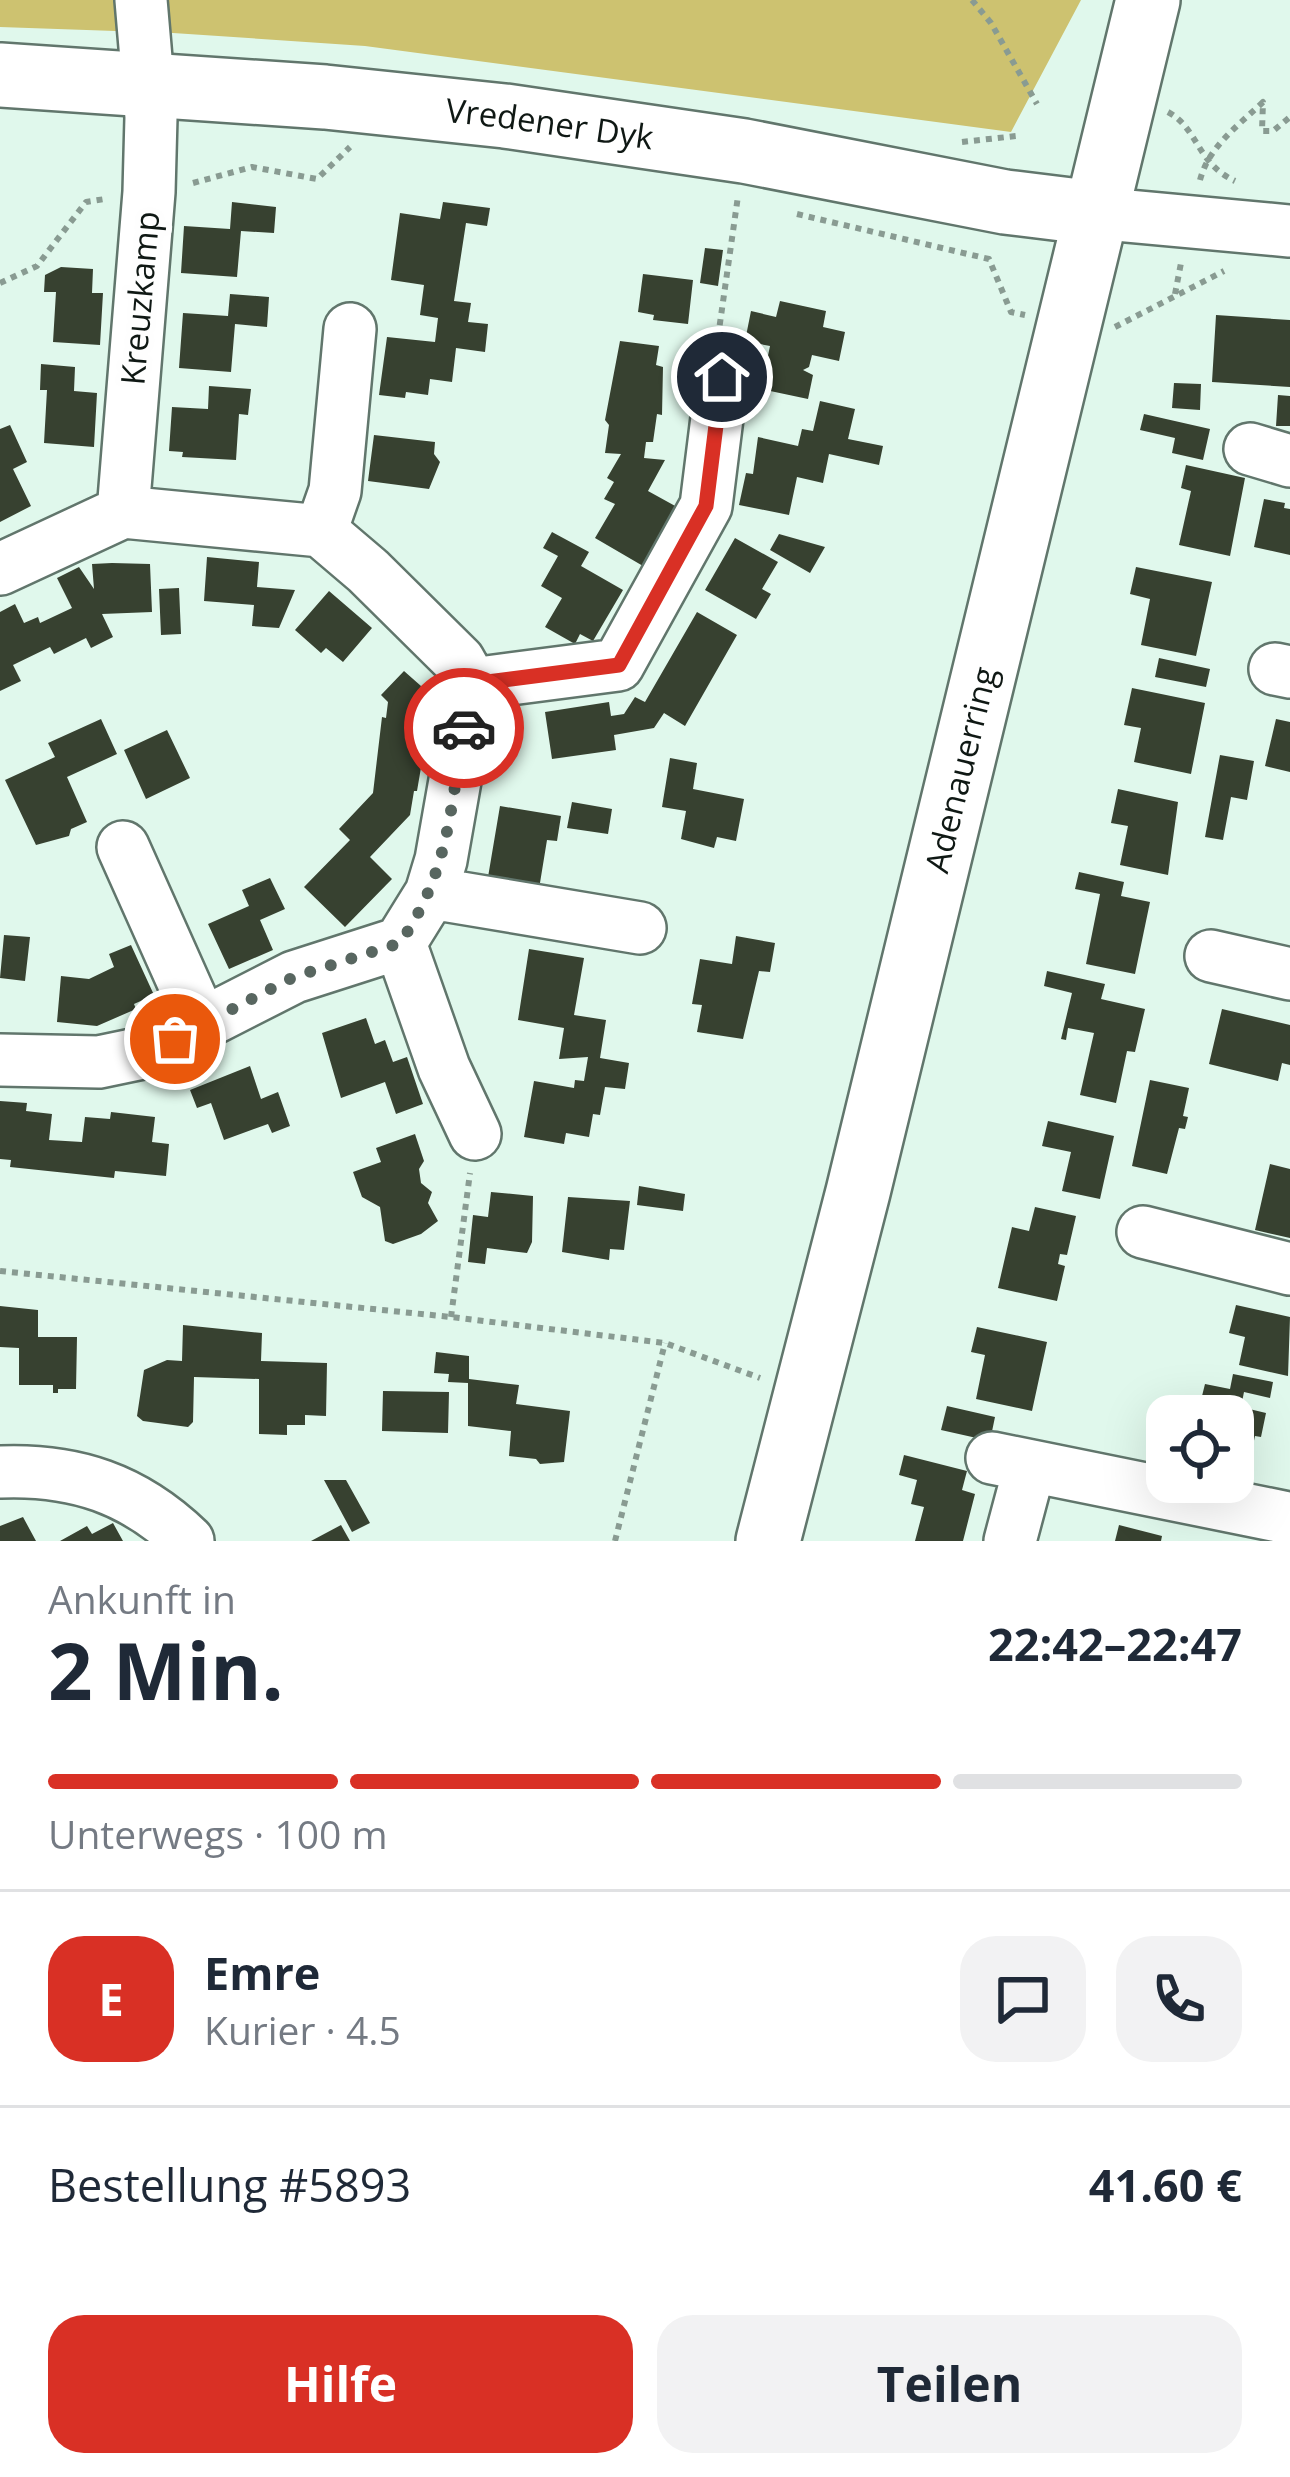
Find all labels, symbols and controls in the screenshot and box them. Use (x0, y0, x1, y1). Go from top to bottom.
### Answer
street label: Vredener Dyk (444, 87, 657, 160)
street label: Kreuzkamp (109, 209, 170, 387)
pin (671, 326, 773, 428)
icon: home (689, 344, 755, 410)
street label: Adenauerring (914, 662, 1007, 877)
courier (404, 668, 524, 788)
icon: car (431, 695, 497, 761)
pin (124, 988, 226, 1090)
icon: bag (142, 1006, 208, 1072)
map controls (1146, 1395, 1254, 1503)
button: locate (1146, 1395, 1254, 1503)
text: Ankunft in (48, 1572, 236, 1625)
text: 22:42–22:47 (988, 1613, 1242, 1674)
text: 2 Min. (48, 1617, 284, 1723)
text: Unterwegs · 100 m (48, 1807, 388, 1860)
button: chat (960, 1936, 1086, 2062)
button: phone (1116, 1936, 1242, 2062)
text: Emre (204, 1942, 320, 2003)
text: E (98, 1968, 124, 2029)
text: Kurier · 4.5 (204, 2003, 401, 2056)
text: Bestellung #5893 (48, 2154, 411, 2215)
text: 41.60 € (1089, 2154, 1242, 2215)
button: Hilfe (48, 2315, 633, 2453)
button: Teilen (657, 2315, 1242, 2453)

